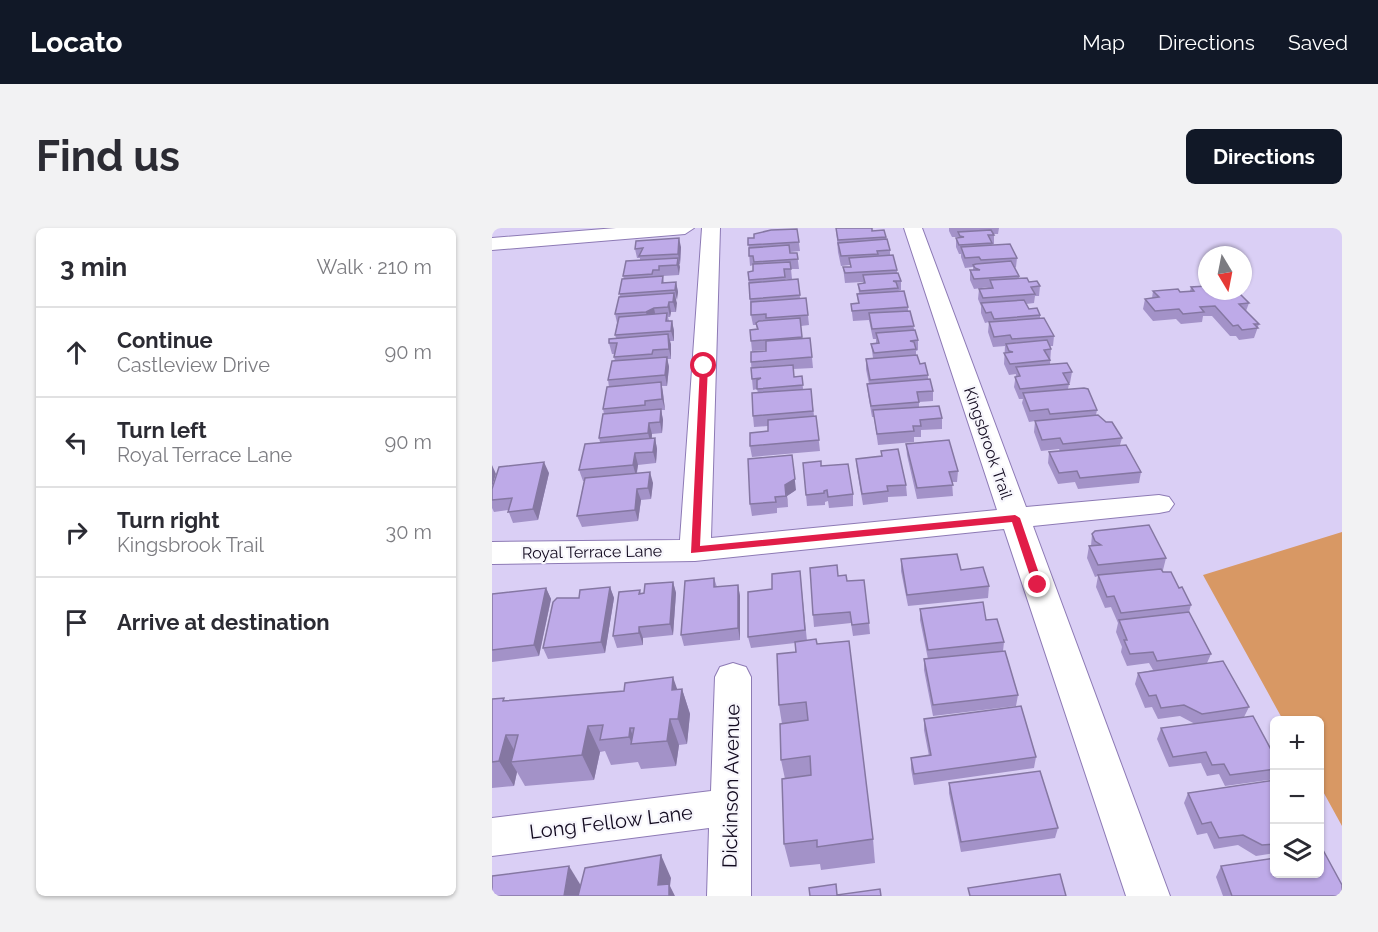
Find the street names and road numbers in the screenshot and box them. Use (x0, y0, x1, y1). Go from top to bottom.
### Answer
street label: Kingsbrook Trail (960, 384, 1016, 502)
street label: Royal Terrace Lane (522, 541, 662, 563)
street label: Dickinson Avenue (718, 703, 744, 868)
street label: Long Fellow Lane (528, 800, 694, 844)

